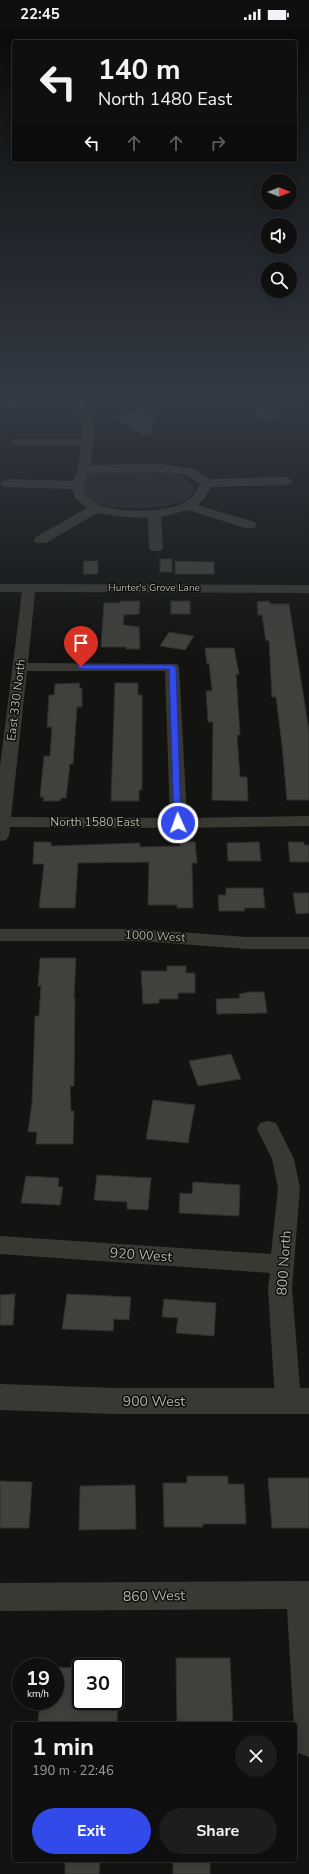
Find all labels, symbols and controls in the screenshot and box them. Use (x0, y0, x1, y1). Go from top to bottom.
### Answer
text: 22:45 (20, 4, 60, 24)
text: 140 m (98, 51, 181, 89)
icon: left (32, 56, 84, 108)
text: North 1480 East (98, 87, 232, 111)
icon: left (81, 132, 103, 154)
icon: ahead (123, 132, 145, 154)
icon: ahead (165, 132, 187, 154)
icon: right (207, 132, 229, 154)
north arrow (261, 174, 297, 210)
map controls (261, 174, 297, 298)
button: sound (261, 218, 297, 254)
button: search (261, 262, 297, 298)
street label: Hunter's Grove Lane (108, 581, 200, 595)
pin (64, 626, 98, 667)
icon: arrive (70, 632, 92, 654)
street label: East 330 North (3, 658, 29, 742)
position arrow (157, 802, 199, 844)
street label: North 1580 East (50, 814, 140, 830)
street label: 1000 West (124, 926, 187, 946)
street label: 800 North (272, 1230, 296, 1296)
street label: 920 West (109, 1243, 173, 1267)
street label: 900 West (123, 1392, 185, 1411)
street label: 860 West (123, 1586, 185, 1606)
speed limit sign: 30 (72, 1658, 124, 1710)
text: 19 (26, 1665, 50, 1692)
text: km/h (27, 1687, 49, 1701)
text: 1 min (32, 1731, 94, 1763)
button: close (235, 1735, 277, 1777)
text: 190 m · 22:46 (32, 1762, 114, 1780)
button: Exit (32, 1808, 151, 1854)
button: Share (159, 1808, 277, 1854)

